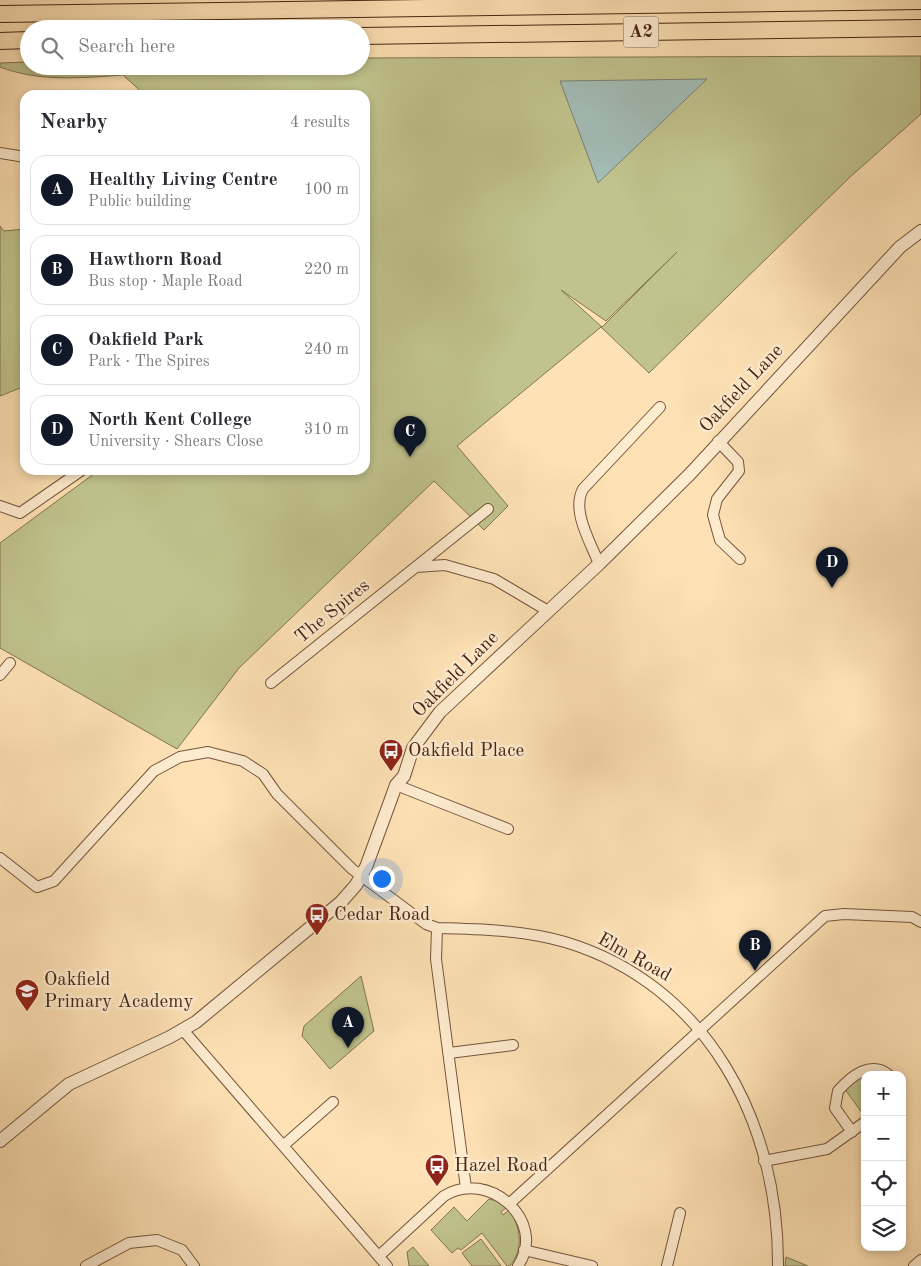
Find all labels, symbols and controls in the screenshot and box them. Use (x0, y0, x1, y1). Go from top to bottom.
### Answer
road number: A2 (624, 16, 658, 48)
search box (20, 20, 370, 75)
icon: search (38, 34, 66, 62)
text: Search here (78, 38, 175, 57)
text: Nearby (40, 112, 108, 133)
text: 4 results (290, 115, 350, 131)
text: Healthy Living Centre (88, 171, 278, 190)
text: A (51, 182, 63, 198)
text: 100 m (304, 182, 349, 198)
text: Public building (88, 194, 191, 210)
text: Hawthorn Road (88, 251, 222, 270)
text: B (51, 262, 63, 278)
text: 220 m (304, 262, 349, 278)
text: Bus stop · Maple Road (88, 274, 243, 290)
text: Oakfield Park (88, 331, 204, 350)
street label: Oakfield Lane (697, 341, 787, 437)
text: C (52, 342, 62, 358)
text: 240 m (304, 342, 349, 358)
text: Park · The Spires (88, 354, 210, 370)
text: North Kent College (88, 411, 252, 430)
pin: C (394, 416, 426, 457)
text: D (51, 422, 63, 438)
text: 310 m (304, 422, 349, 438)
text: University · Shears Close (88, 434, 263, 450)
pin: D (816, 547, 848, 588)
street label: The Spires (292, 576, 374, 648)
street label: Oakfield Lane (409, 628, 503, 722)
bus stop icon: Oakfield Place (378, 738, 404, 772)
place label: Oakfield Place (408, 742, 524, 761)
your location (369, 866, 395, 892)
bus stop icon: Cedar Road (304, 902, 330, 936)
place label: Cedar Road (334, 906, 430, 925)
street label: Elm Road (594, 930, 674, 986)
pin: B (739, 930, 771, 971)
place label: Oakfield Primary Academy (44, 971, 194, 1012)
school or university icon: Oakfield Primary Academy (14, 978, 40, 1012)
pin: A (332, 1007, 364, 1048)
map controls (861, 1071, 906, 1251)
button: + (861, 1071, 906, 1116)
button: − (861, 1116, 906, 1161)
bus stop icon: Hazel Road (424, 1153, 450, 1187)
place label: Hazel Road (454, 1157, 548, 1176)
button: locate (861, 1161, 906, 1206)
button: layers (861, 1206, 906, 1251)

